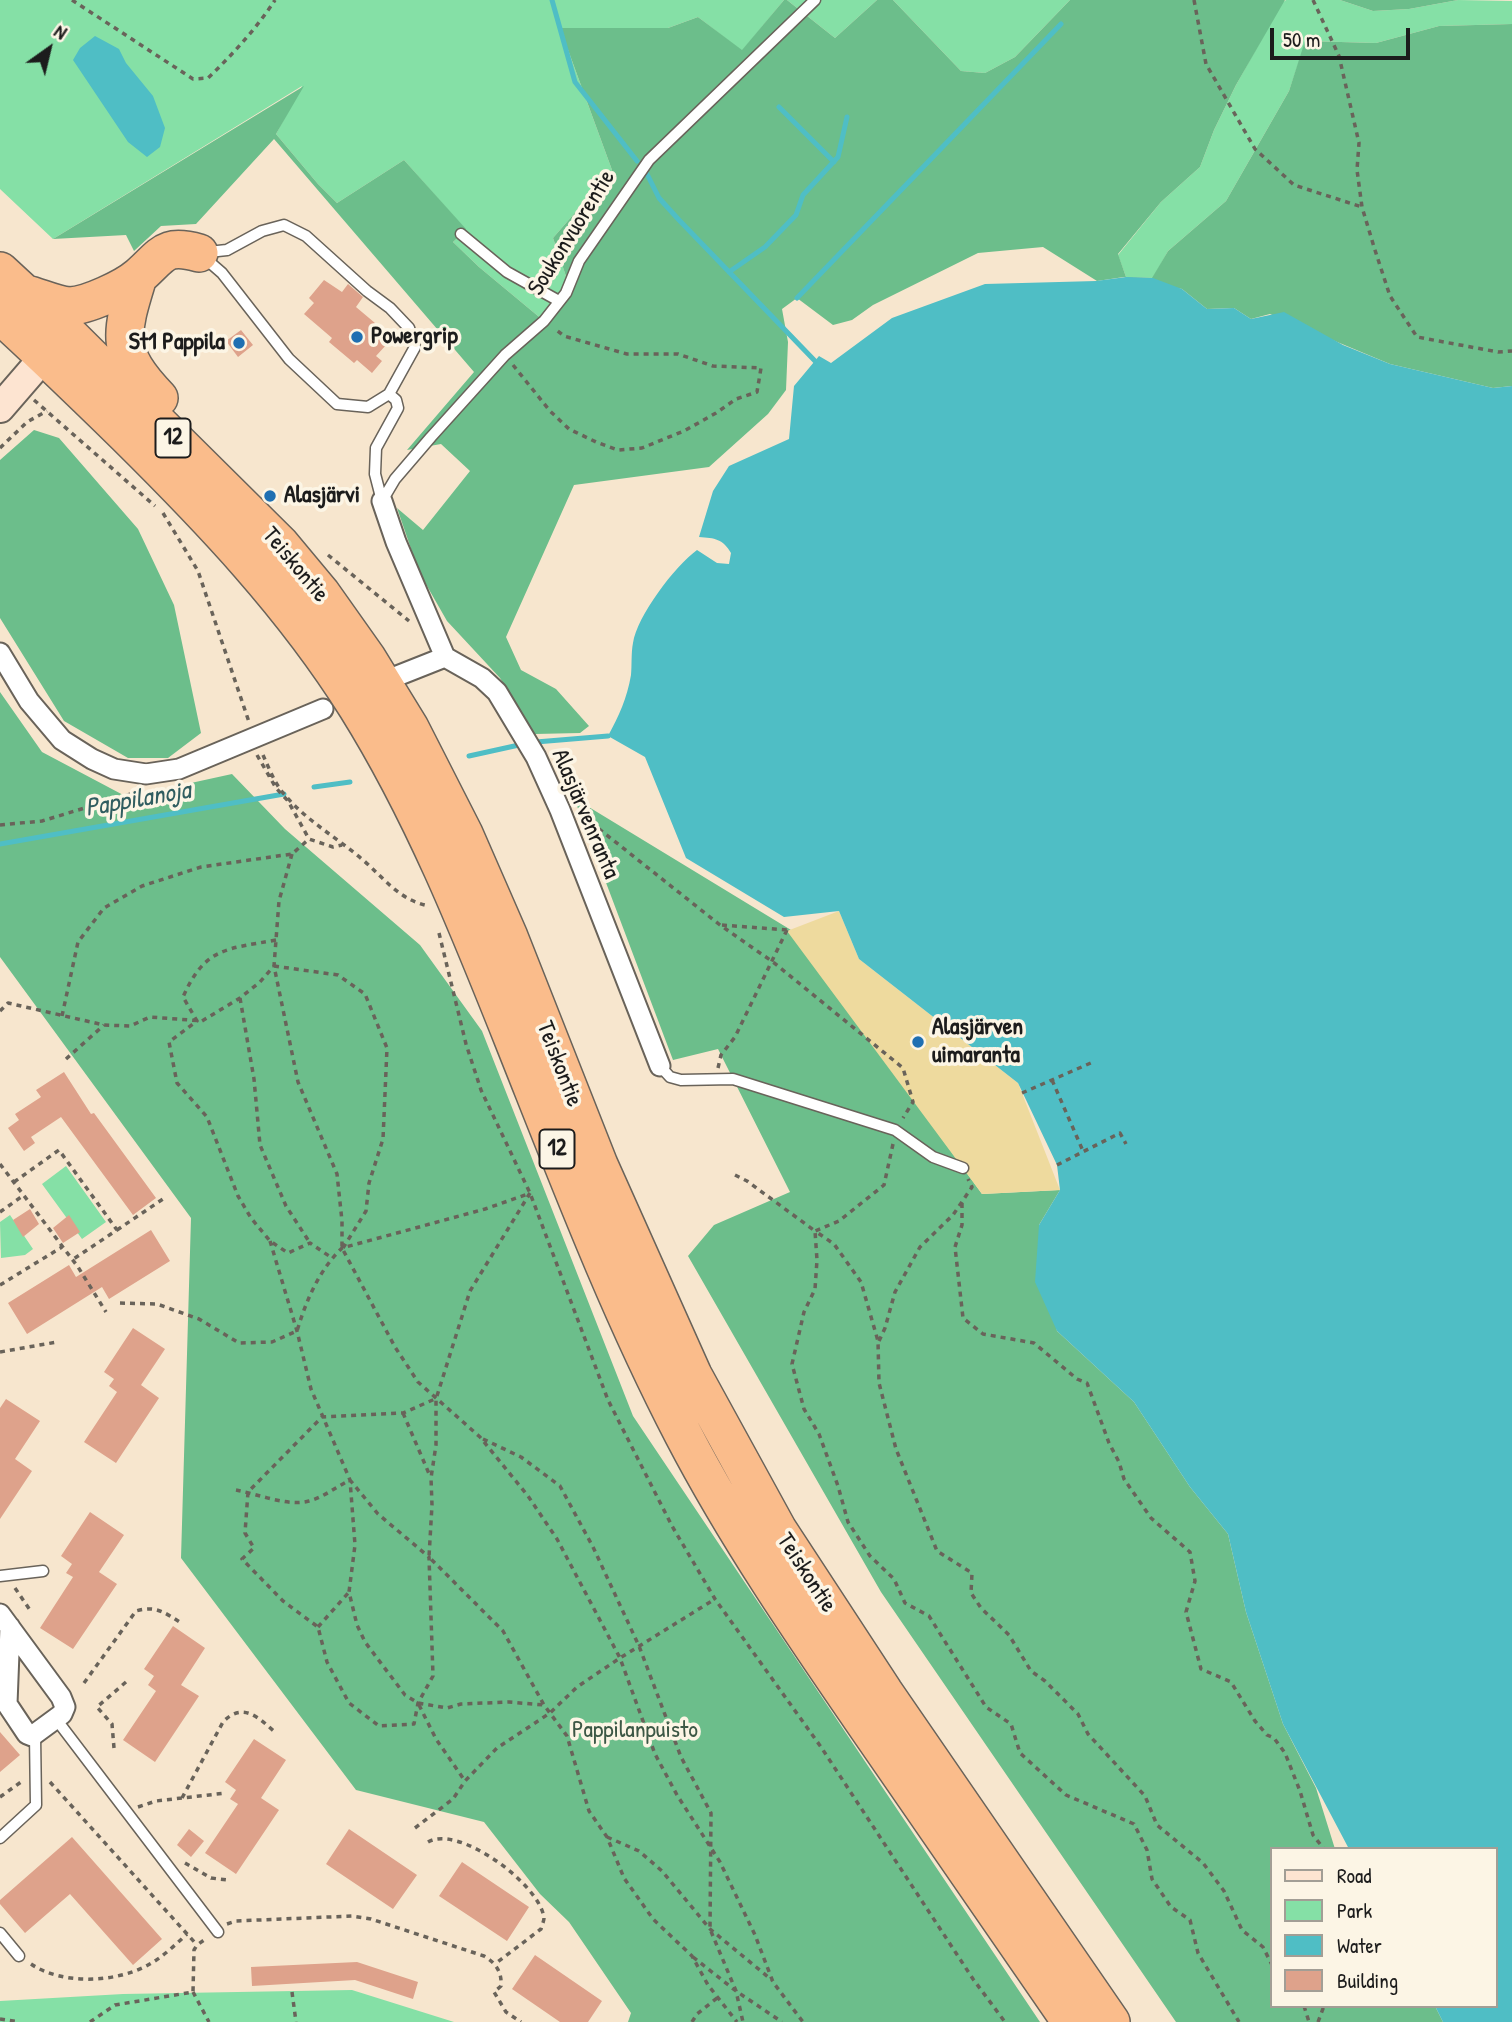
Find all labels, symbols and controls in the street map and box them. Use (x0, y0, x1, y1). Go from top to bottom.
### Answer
north arrow (14, 14, 84, 84)
scale bar (1274, 14, 1414, 58)
text: N (49, 18, 72, 45)
text: 50 m (1283, 25, 1320, 54)
street label: Soukonvuorentie (522, 165, 622, 301)
place label: Powergrip (371, 323, 458, 351)
place label: St1 Pappila (129, 329, 225, 357)
marker: Powergrip (349, 329, 365, 345)
marker: St1 Pappila (231, 335, 247, 351)
road number: 12 (156, 418, 190, 458)
place label: Alasjärvi (284, 482, 360, 510)
marker: Alasjärvi (262, 488, 278, 504)
street label: Teiskontie (255, 522, 335, 608)
street label: Alasjärvenranta (545, 745, 625, 883)
water label: Pappilanoja (83, 775, 193, 825)
place label: Alasjärven uimaranta (932, 1014, 1023, 1070)
street label: Teiskontie (530, 1017, 588, 1111)
marker: Alasjärven uimaranta (910, 1034, 926, 1050)
road number: 12 (540, 1130, 574, 1168)
street label: Teiskontie (770, 1528, 842, 1618)
park label: Pappilanpuisto (572, 1717, 698, 1745)
legend (1270, 1847, 1498, 2008)
text: Road (1337, 1861, 1371, 1890)
text: Park (1337, 1896, 1372, 1925)
text: Water (1337, 1931, 1382, 1960)
text: Building (1337, 1966, 1398, 1995)

